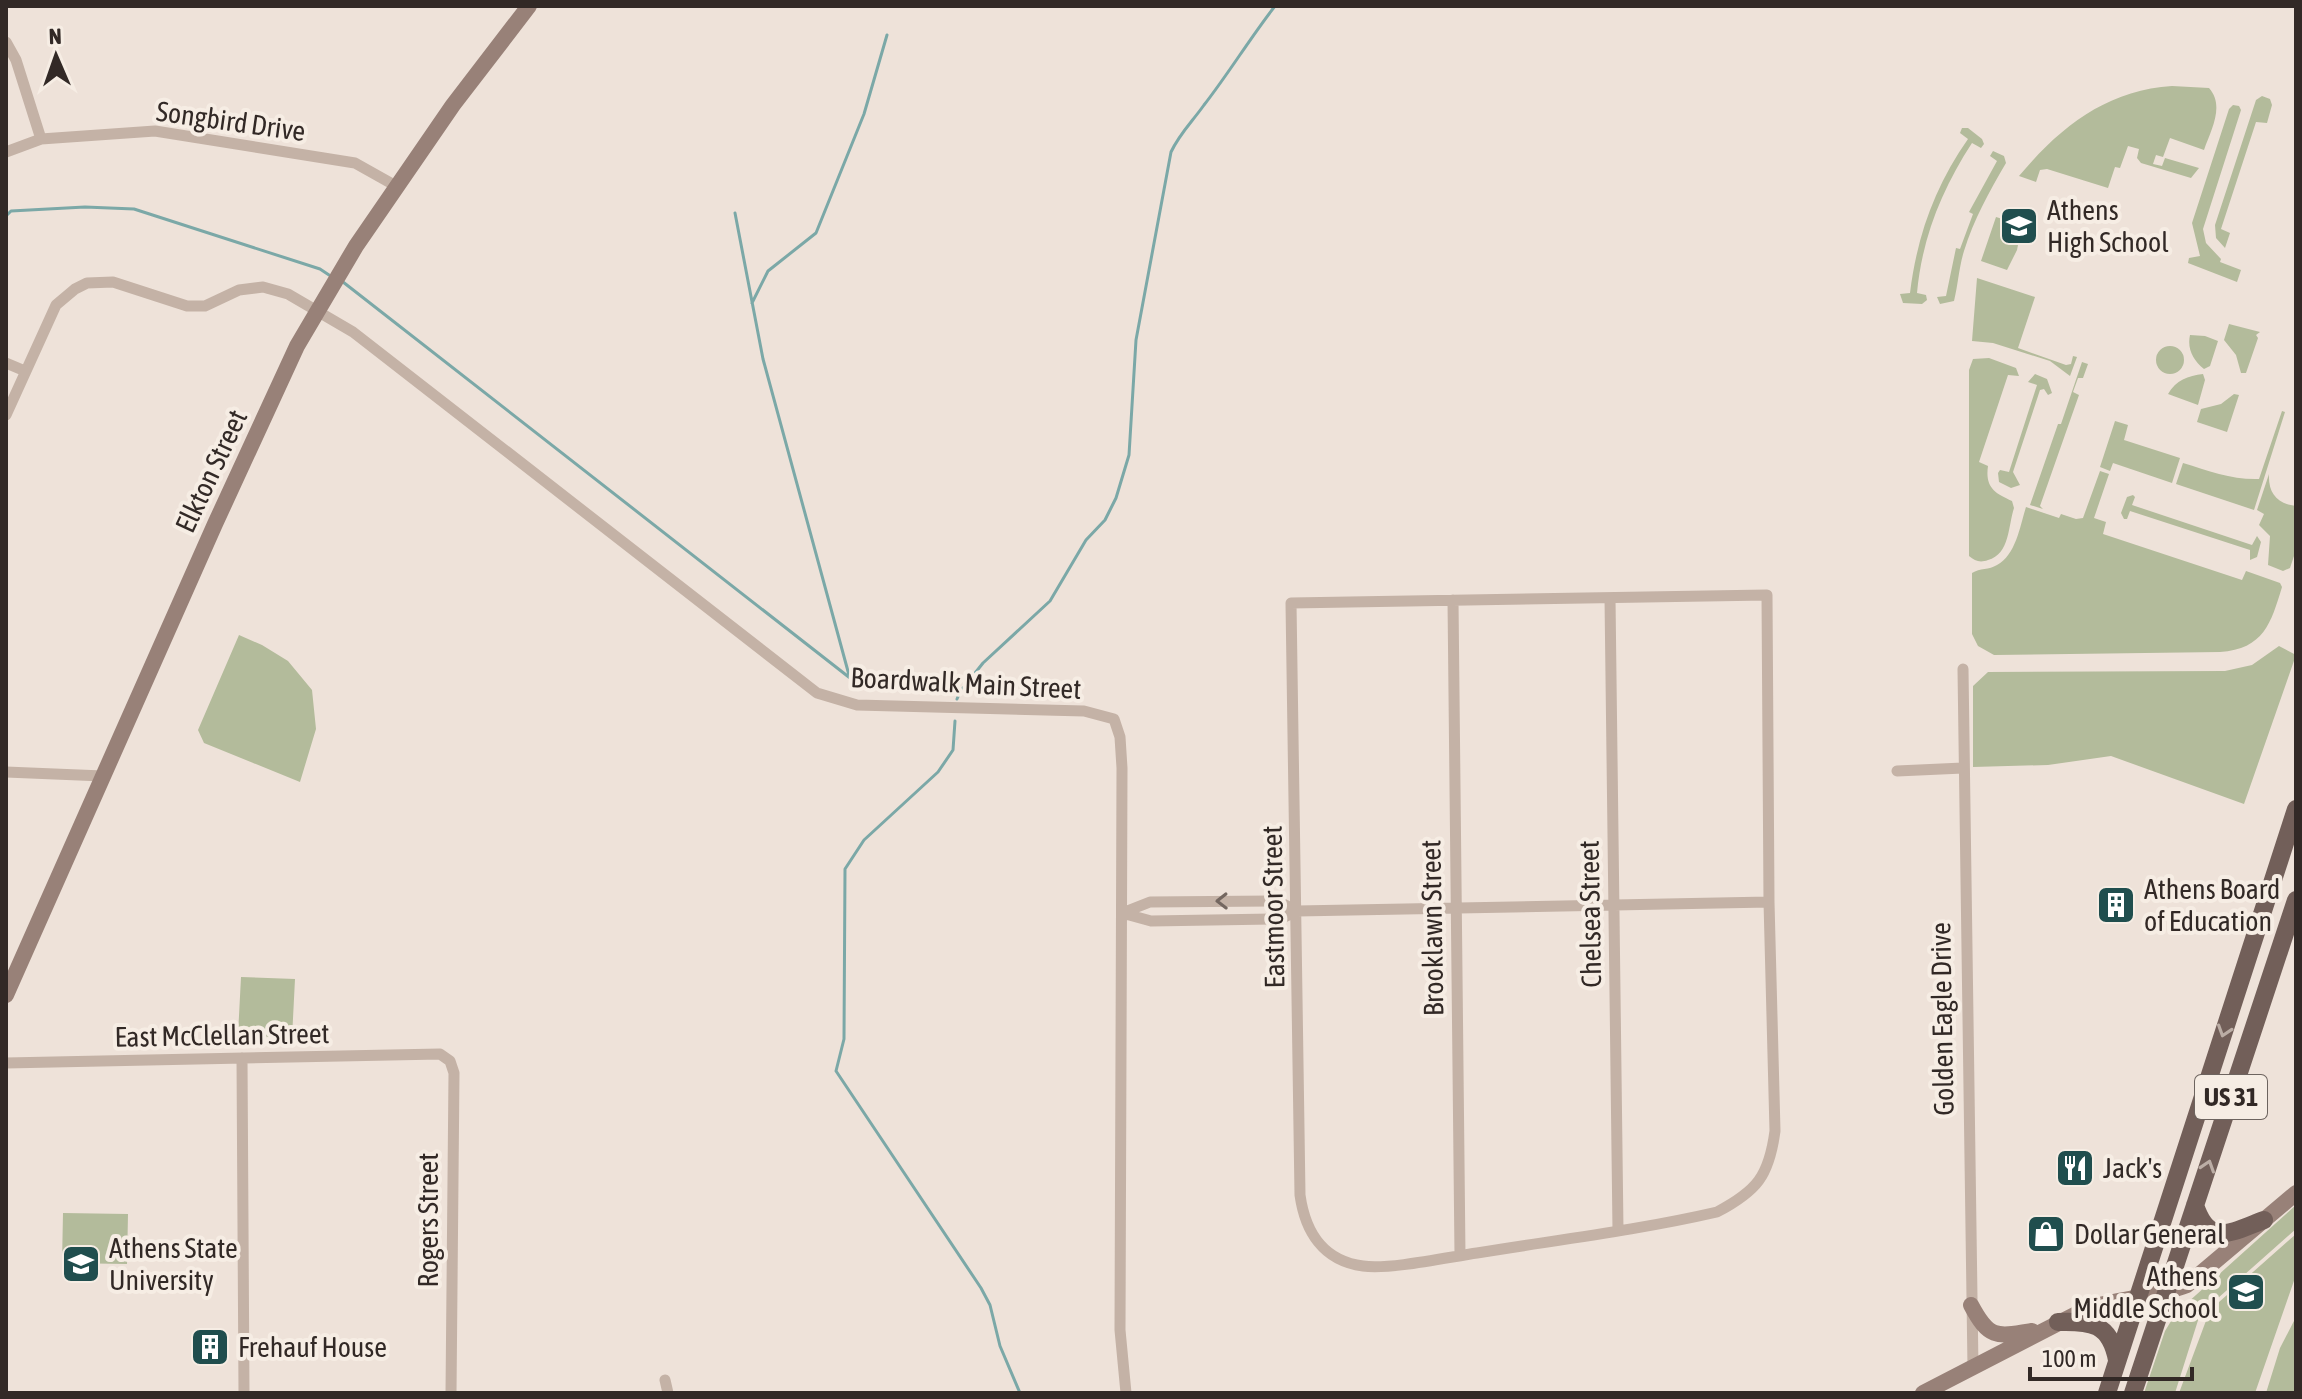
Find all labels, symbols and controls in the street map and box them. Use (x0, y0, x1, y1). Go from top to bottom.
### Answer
north arrow (16, 16, 96, 96)
text: N (48, 23, 62, 49)
street label: Songbird Drive (155, 95, 307, 147)
place label: Athens High School (2047, 194, 2169, 258)
school or university icon: Athens High School (1998, 205, 2040, 247)
street label: Elkton Street (169, 405, 253, 537)
street label: Boardwalk Main Street (850, 661, 1082, 705)
street label: Eastmoor Street (1256, 825, 1290, 989)
street label: Brooklawn Street (1414, 840, 1450, 1016)
street label: Chelsea Street (1573, 840, 1607, 988)
place label: Athens Board of Education (2144, 873, 2280, 937)
building icon: Athens Board of Education (2095, 884, 2137, 926)
one-way arrow (1215, 893, 1228, 910)
street label: Golden Eagle Drive (1924, 922, 1960, 1116)
street label: East McClellan Street (114, 1017, 330, 1053)
one-way arrow (2218, 1023, 2234, 1037)
road number: US 31 (2195, 1075, 2267, 1119)
restaurant icon: Jack's (2054, 1147, 2096, 1189)
place label: Jack's (2103, 1152, 2162, 1184)
street label: Rogers Street (412, 1153, 444, 1287)
one-way arrow (2199, 1160, 2215, 1174)
shop icon: Dollar General (2025, 1213, 2067, 1255)
place label: Dollar General (2074, 1218, 2225, 1250)
place label: Athens State University (109, 1232, 238, 1296)
school or university icon: Athens State University (60, 1243, 102, 1285)
place label: Athens Middle School (2073, 1260, 2219, 1324)
school or university icon: Athens Middle School (2225, 1271, 2267, 1313)
building icon: Frehauf House (189, 1326, 231, 1368)
place label: Frehauf House (238, 1331, 387, 1363)
scale bar (2030, 1331, 2192, 1381)
text: 100 m (2042, 1345, 2096, 1372)

